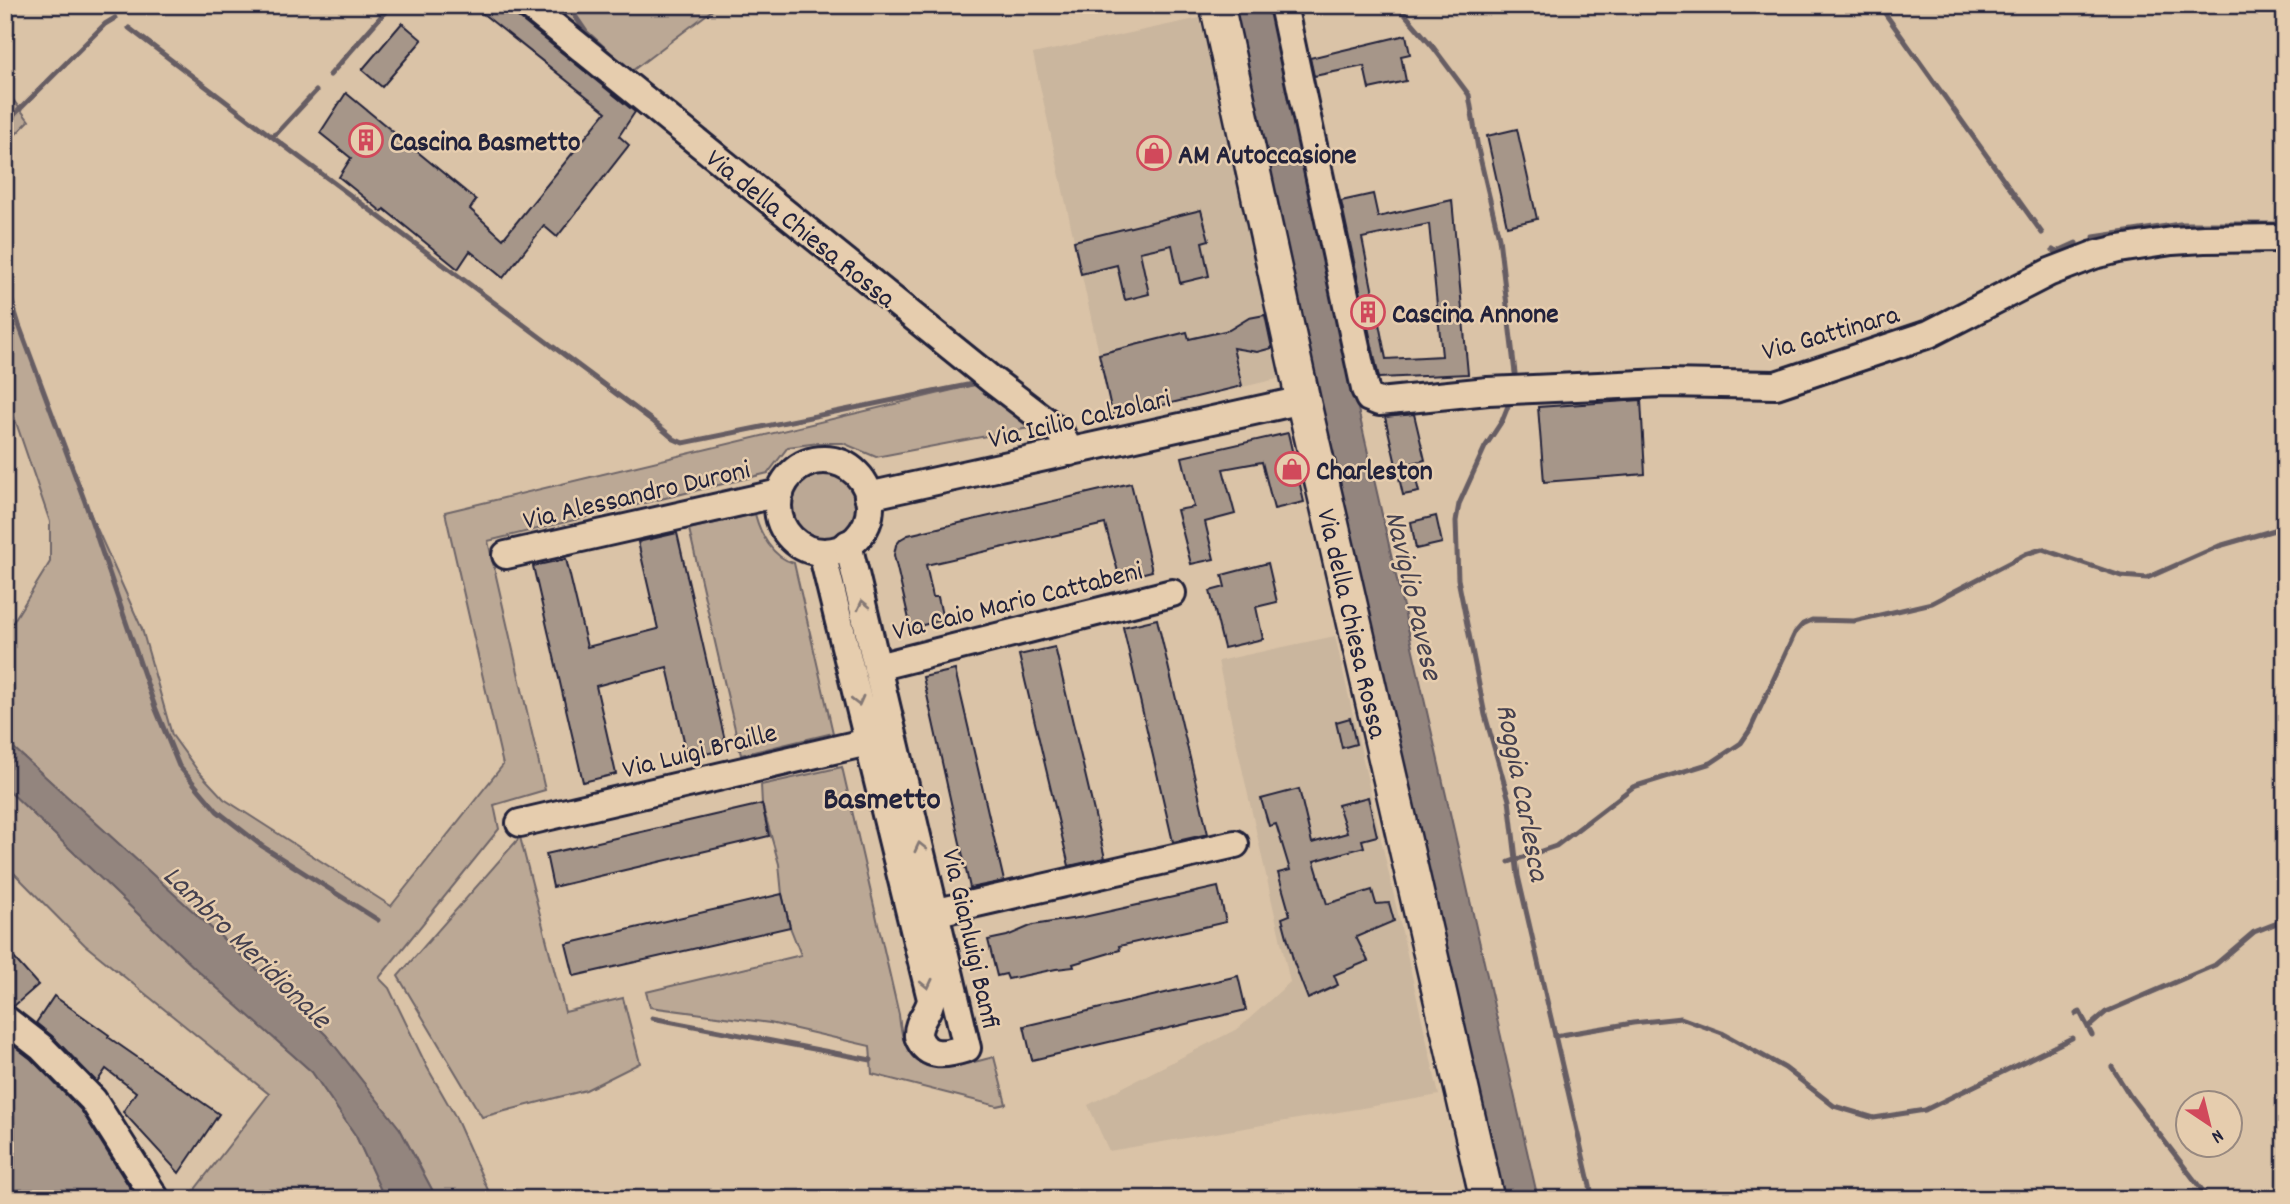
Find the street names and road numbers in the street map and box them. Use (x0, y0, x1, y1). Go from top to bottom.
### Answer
street label: Via della Chiesa Rossa (695, 141, 903, 321)
street label: Via Gattinara (1758, 297, 1905, 374)
street label: Via Icilio Calzolari (985, 381, 1175, 462)
street label: Via Alessandro Duroni (520, 452, 755, 543)
street label: Via della Chiesa Rossa (1303, 505, 1395, 744)
street label: Via Caio Mario Cattabeni (889, 553, 1147, 654)
street label: Via Luigi Braille (619, 715, 782, 792)
street label: Via Gianluigi Banfi (928, 845, 1008, 1033)

